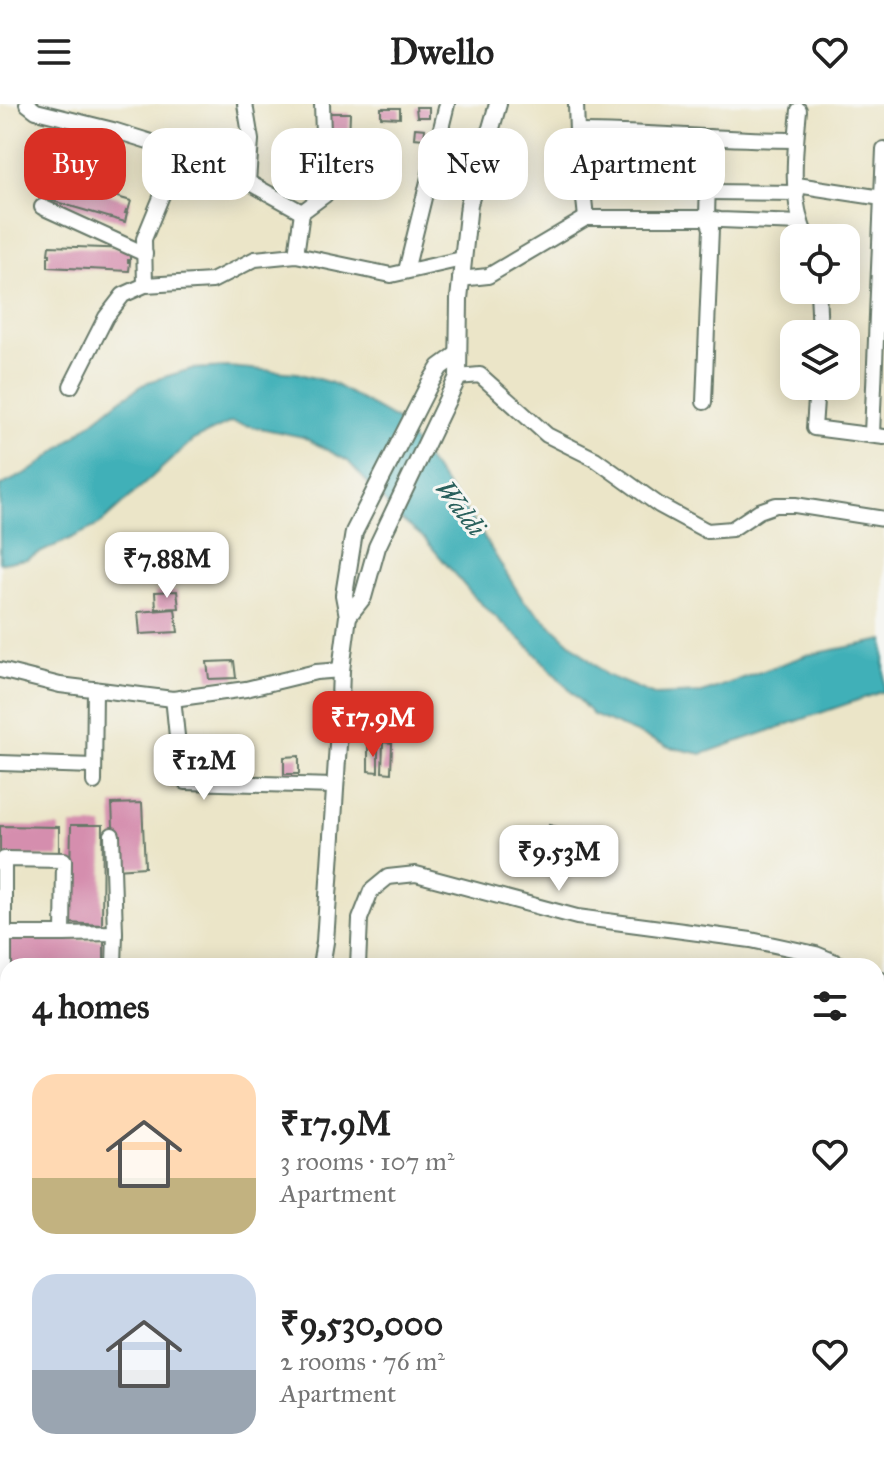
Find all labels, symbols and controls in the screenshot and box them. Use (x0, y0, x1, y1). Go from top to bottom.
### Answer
icon: menu (32, 30, 76, 74)
text: Dwello (390, 30, 494, 74)
icon: heart (808, 30, 852, 74)
chip: Buy (24, 128, 126, 200)
chip: Rent (142, 128, 255, 200)
chip: Filters (271, 128, 402, 200)
chip: New (418, 128, 528, 200)
chip: Apartment (544, 128, 725, 200)
map controls (780, 224, 860, 400)
button: locate (780, 224, 860, 304)
button: layers (780, 320, 860, 400)
water label: Waldi (429, 473, 493, 543)
pin: ₹7.88M (102, 532, 232, 600)
text: ₹7.88M (123, 542, 211, 574)
pin: ₹17.9M (308, 691, 438, 759)
text: ₹17.9M (331, 701, 415, 733)
pin: ₹12M (157, 734, 251, 802)
text: ₹12M (172, 744, 236, 776)
pin: ₹9.53M (494, 825, 624, 893)
text: ₹9.53M (517, 835, 601, 867)
icon: filters (808, 984, 852, 1028)
text: 4 homes (32, 986, 149, 1027)
text: ₹17.9M (280, 1103, 391, 1144)
icon: home (96, 1106, 192, 1202)
icon: heart (808, 1132, 852, 1176)
text: 3 rooms · 107 m² (280, 1145, 455, 1177)
text: Apartment (280, 1177, 396, 1209)
text: ₹9,530,000 (280, 1303, 443, 1344)
icon: home (96, 1306, 192, 1402)
icon: heart (808, 1332, 852, 1376)
text: 2 rooms · 76 m² (280, 1345, 445, 1377)
text: Apartment (280, 1377, 396, 1409)

